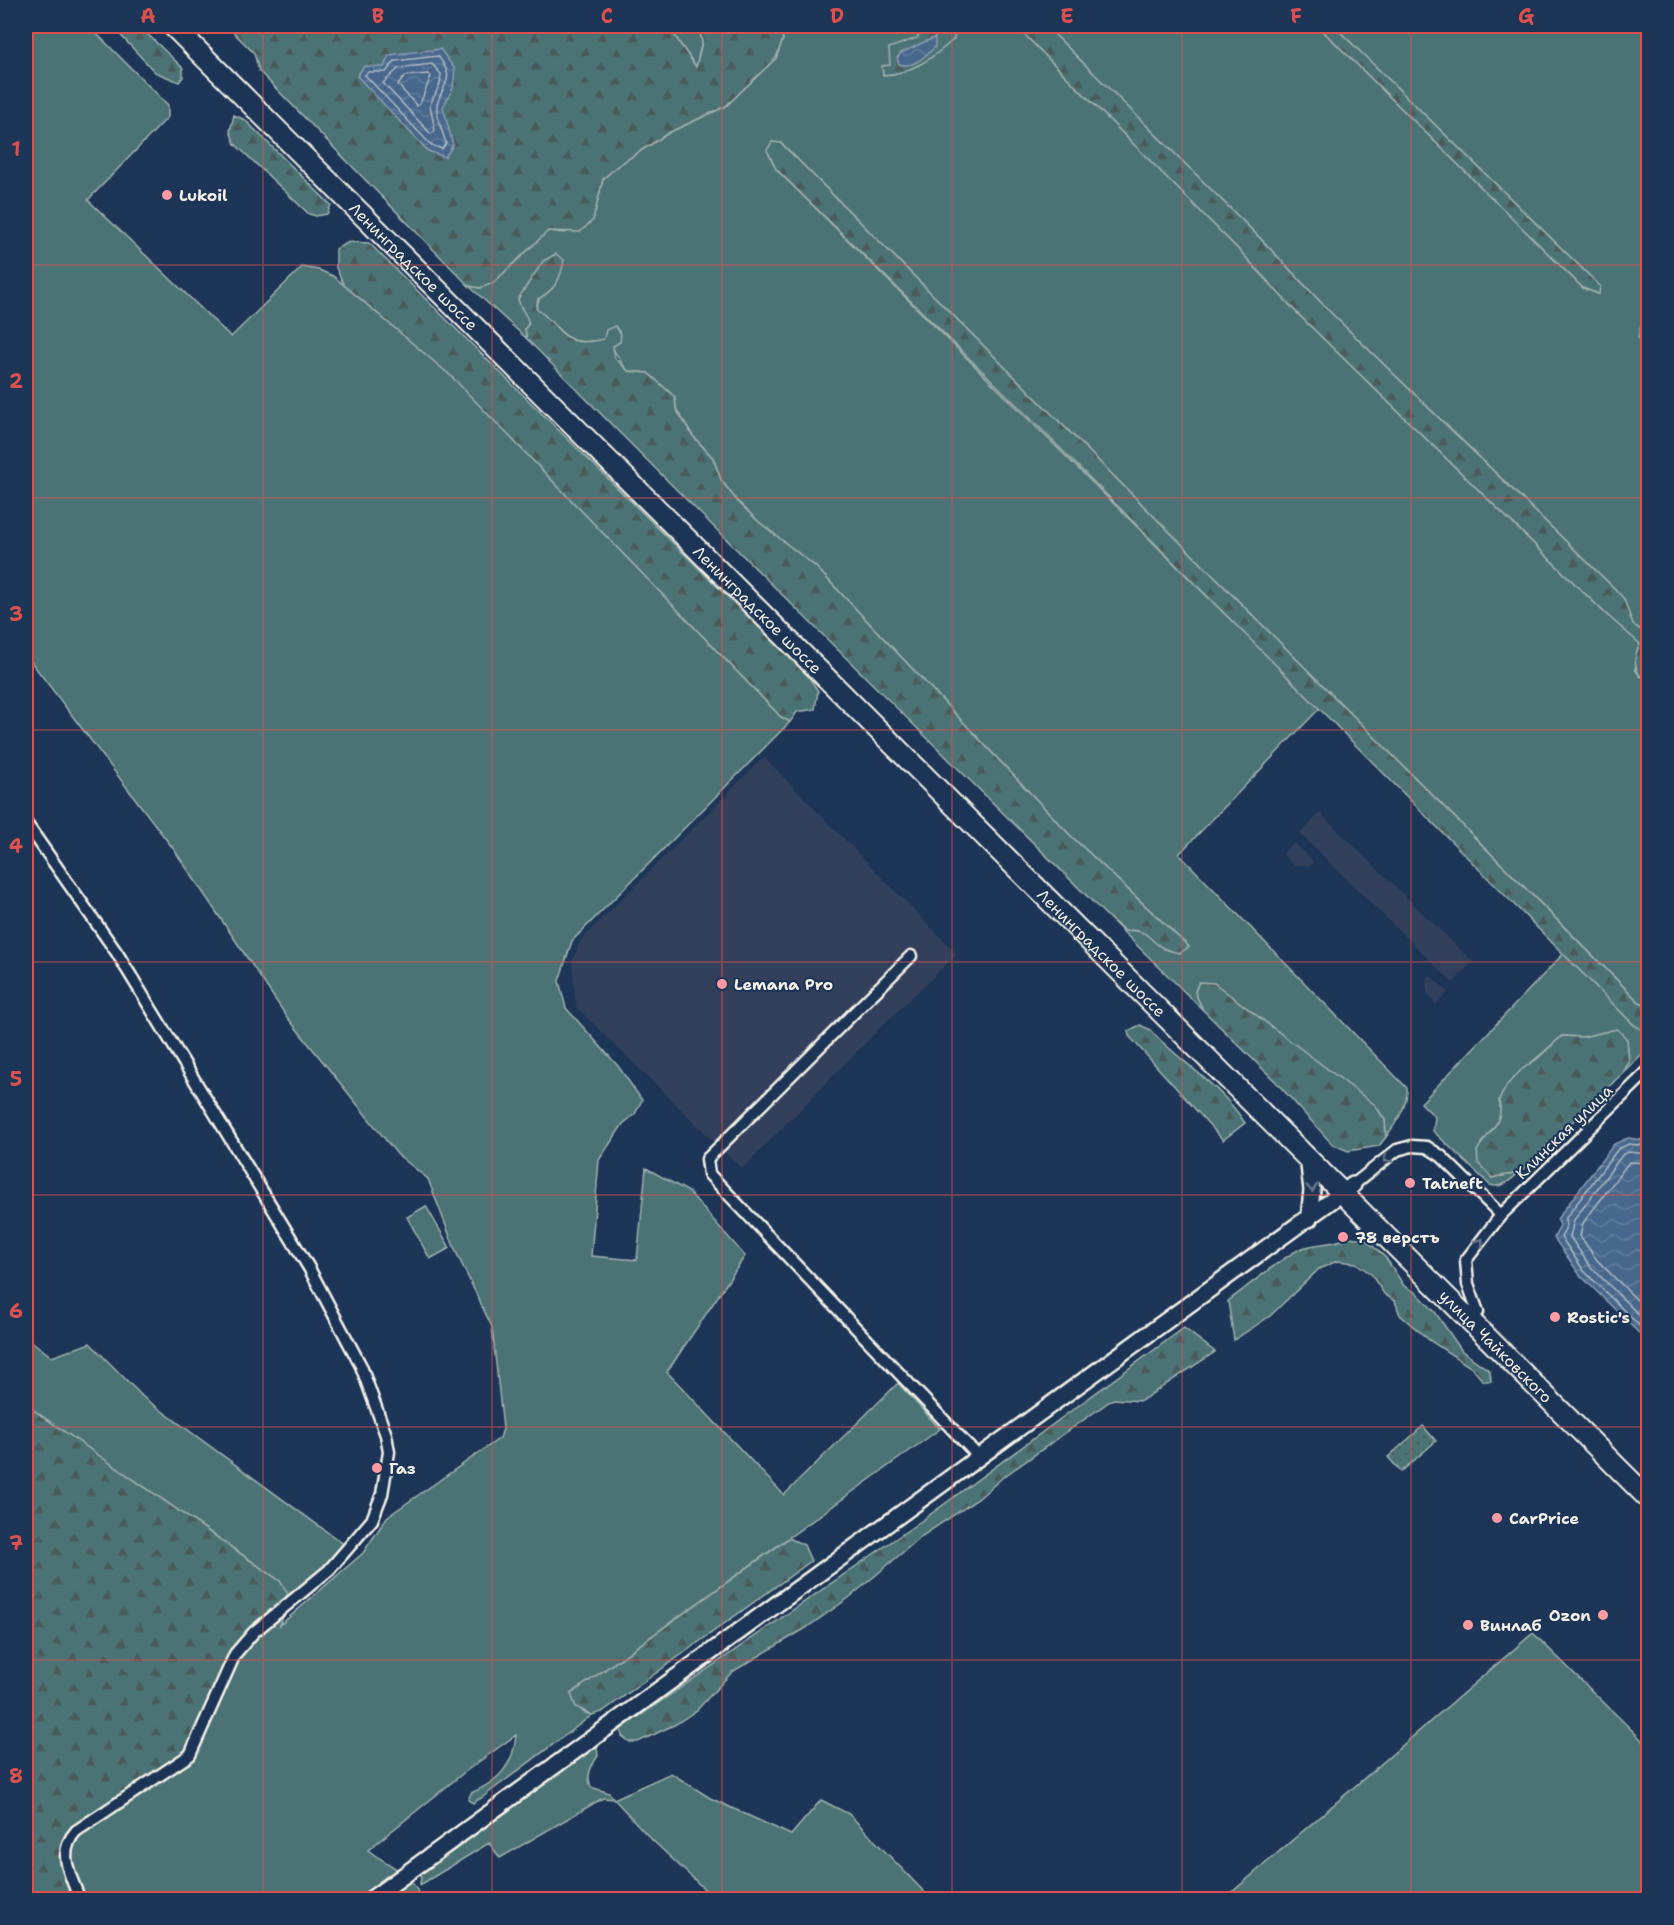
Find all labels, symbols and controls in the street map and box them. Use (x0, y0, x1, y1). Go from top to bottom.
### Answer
text: A (140, 3, 156, 29)
text: B (372, 3, 384, 29)
text: C (601, 3, 613, 29)
text: D (830, 3, 844, 29)
text: E (1060, 3, 1074, 29)
text: F (1290, 3, 1302, 29)
text: G (1518, 3, 1534, 29)
text: 1 (11, 136, 21, 162)
place label: Lukoil (179, 185, 228, 206)
marker: Lukoil (160, 188, 174, 202)
street label: Ленинградское шоссе (345, 197, 482, 335)
text: 2 (9, 368, 23, 394)
street label: Ленинградское шоссе (689, 541, 826, 678)
text: 3 (9, 601, 23, 627)
text: 4 (9, 833, 23, 859)
street label: Ленинградское шоссе (1033, 884, 1170, 1021)
place label: Lemana Pro (734, 974, 833, 995)
marker: Lemana Pro (715, 977, 729, 991)
text: 5 (10, 1066, 22, 1092)
street label: Клинская улица (1511, 1080, 1617, 1184)
one-way arrow (1383, 1151, 1394, 1162)
place label: Tatneft (1422, 1173, 1483, 1194)
marker: Tatneft (1403, 1176, 1417, 1190)
one-way arrow (1305, 1183, 1318, 1192)
place label: 78 верстъ (1355, 1227, 1439, 1248)
marker: 78 верстъ (1336, 1230, 1350, 1244)
one-way arrow (1473, 1238, 1484, 1249)
street label: улица Чайковского (1435, 1285, 1557, 1407)
text: 6 (9, 1298, 23, 1324)
place label: Rostic's (1567, 1307, 1630, 1328)
marker: Rostic's (1548, 1310, 1562, 1324)
place label: Газ (389, 1458, 416, 1479)
marker: Газ (370, 1461, 384, 1475)
place label: CarPrice (1509, 1508, 1580, 1529)
marker: CarPrice (1490, 1511, 1504, 1525)
text: 7 (9, 1530, 23, 1556)
place label: Ozon (1549, 1605, 1591, 1626)
marker: Ozon (1596, 1608, 1610, 1622)
place label: Винлаб (1480, 1615, 1542, 1636)
marker: Винлаб (1461, 1618, 1475, 1632)
text: 8 (9, 1763, 23, 1789)

